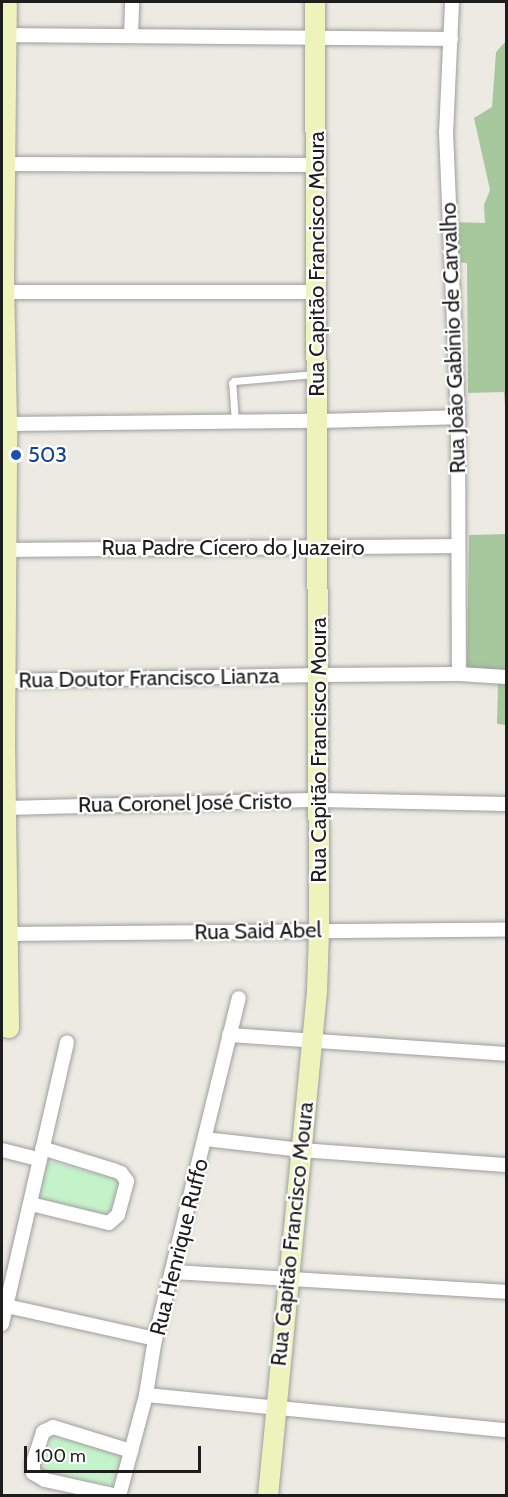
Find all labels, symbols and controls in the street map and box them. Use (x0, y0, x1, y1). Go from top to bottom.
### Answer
street label: Rua Capitão Francisco Moura (304, 131, 330, 397)
street label: Rua João Gabínio de Carvalho (435, 202, 471, 474)
place label: 503 (28, 442, 67, 468)
marker: 503 (9, 448, 23, 462)
street label: Rua Padre Cícero do Juazeiro (101, 535, 365, 561)
street label: Rua Capitão Francisco Moura (306, 617, 332, 883)
street label: Rua Doutor Francisco Lianza (18, 663, 280, 693)
street label: Rua Coronel José Cristo (78, 788, 292, 818)
street label: Rua Said Abel (194, 917, 322, 945)
street label: Rua Capitão Francisco Moura (265, 1101, 319, 1367)
street label: Rua Henrique Ruffo (144, 1156, 214, 1338)
scale bar (27, 1434, 204, 1472)
text: 100 m (35, 1445, 86, 1467)

